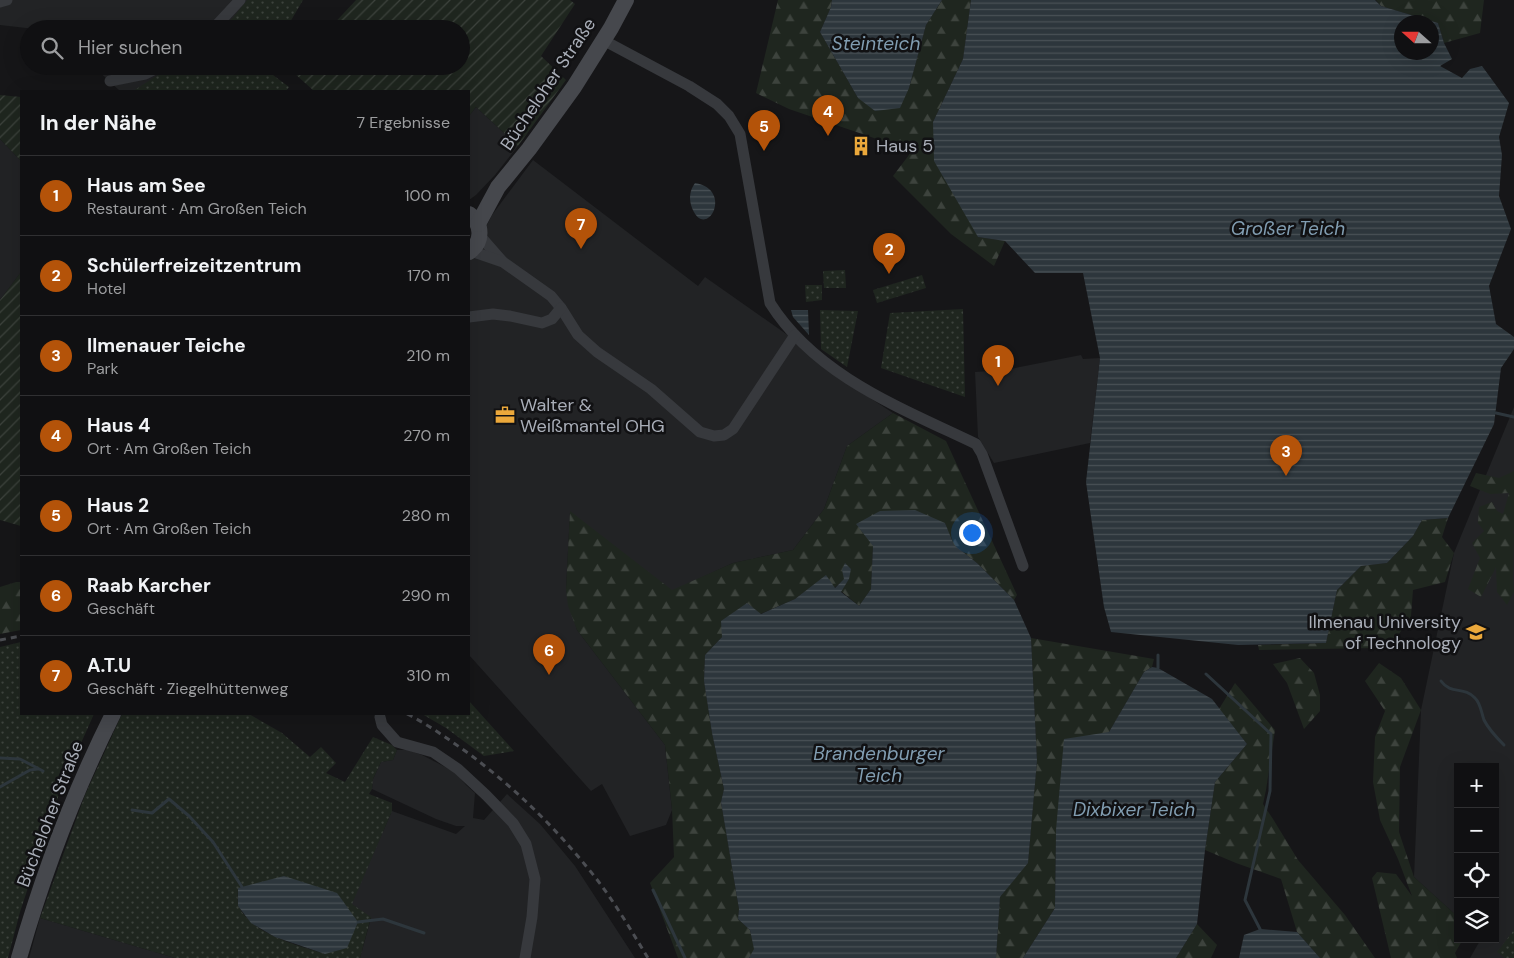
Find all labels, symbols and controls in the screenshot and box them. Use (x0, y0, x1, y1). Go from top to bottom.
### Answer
street label: Bücheloher Straße (495, 13, 601, 155)
north arrow (1394, 15, 1439, 60)
search box (20, 20, 470, 75)
water label: Steinteich (832, 31, 920, 56)
icon: search (38, 34, 66, 62)
text: Hier suchen (78, 35, 182, 60)
pin: 4 (812, 95, 844, 136)
text: In der Nähe (40, 109, 157, 137)
pin: 5 (748, 110, 780, 151)
text: 7 Ergebnisse (357, 112, 450, 133)
place label: Haus 5 (876, 134, 933, 158)
building icon: Haus 5 (850, 135, 872, 157)
text: Haus am See (87, 173, 206, 198)
text: 1 (53, 185, 59, 206)
text: 100 m (405, 185, 450, 206)
text: Restaurant · Am Großen Teich (87, 198, 307, 219)
pin: 7 (565, 208, 597, 249)
water label: Großer Teich (1231, 216, 1345, 241)
pin: 2 (873, 233, 905, 274)
text: Schülerfreizeitzentrum (87, 253, 301, 278)
text: 2 (51, 265, 61, 286)
text: 170 m (407, 265, 450, 286)
text: Hotel (87, 278, 126, 299)
text: Ilmenauer Teiche (87, 333, 246, 358)
text: 3 (51, 345, 61, 366)
text: 210 m (406, 345, 450, 366)
pin: 1 (982, 345, 1014, 386)
text: Park (87, 358, 119, 379)
place label: Walter & Weißmantel OHG (520, 393, 665, 438)
office icon: Walter & Weißmantel OHG (494, 404, 516, 426)
text: Haus 4 (87, 413, 150, 438)
text: 4 (51, 425, 61, 446)
text: 270 m (403, 425, 450, 446)
pin: 3 (1270, 435, 1302, 476)
text: Ort · Am Großen Teich (87, 438, 251, 459)
text: Haus 2 (87, 493, 149, 518)
text: 5 (51, 505, 61, 526)
text: 280 m (402, 505, 450, 526)
text: Ort · Am Großen Teich (87, 518, 251, 539)
your location (959, 520, 985, 546)
text: Raab Karcher (87, 573, 211, 598)
text: 6 (51, 585, 61, 606)
text: 290 m (401, 585, 450, 606)
text: Geschäft (87, 598, 155, 619)
place label: Ilmenau University of Technology (1309, 610, 1461, 655)
school or university icon: Ilmenau University of Technology (1465, 621, 1487, 643)
pin: 6 (533, 634, 565, 675)
text: A.T.U (87, 653, 131, 678)
text: 7 (52, 665, 60, 686)
text: 310 m (406, 665, 450, 686)
text: Geschäft · Ziegelhüttenweg (87, 678, 288, 699)
street label: Bücheloher Straße (11, 738, 89, 890)
water label: Brandenburger Teich (813, 741, 946, 788)
map controls (1454, 763, 1499, 943)
button: + (1454, 763, 1499, 808)
water label: Dixbixer Teich (1073, 797, 1195, 822)
button: − (1454, 808, 1499, 853)
button: locate (1454, 853, 1499, 898)
button: layers (1454, 898, 1499, 943)

